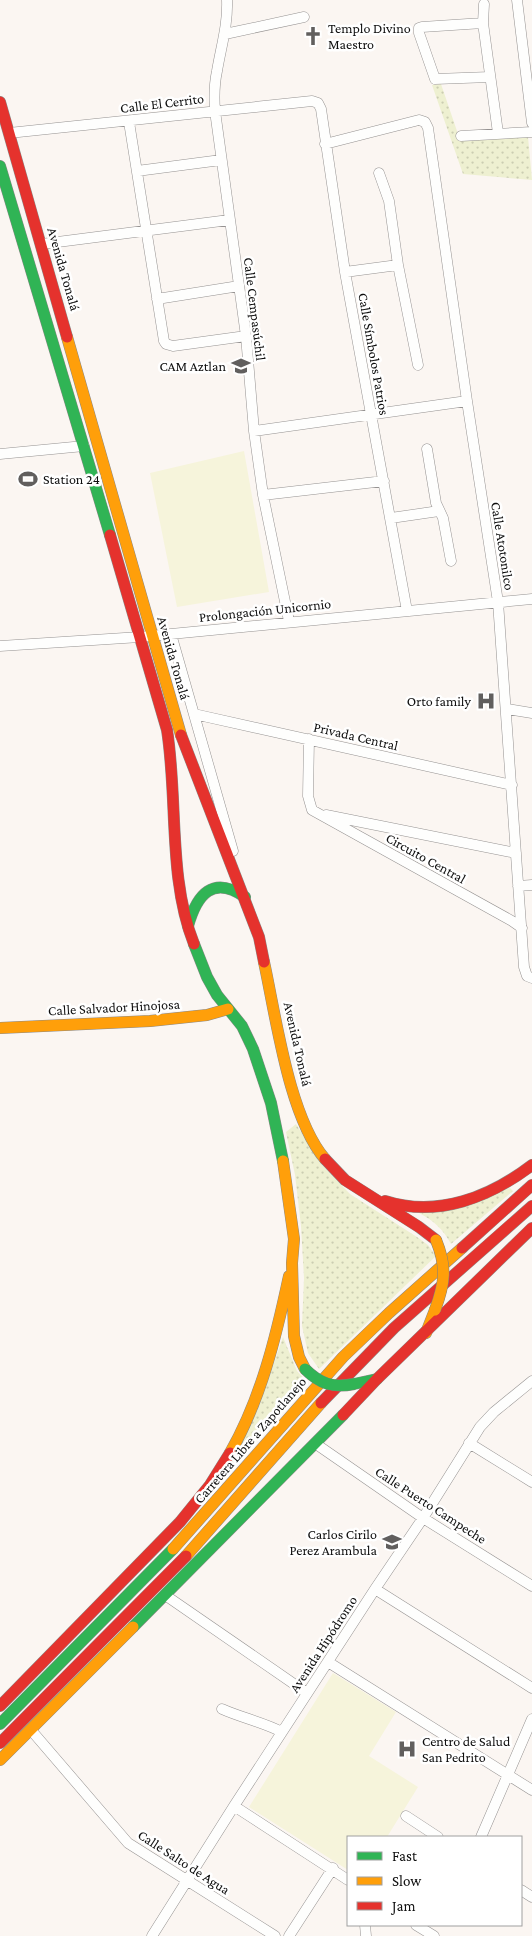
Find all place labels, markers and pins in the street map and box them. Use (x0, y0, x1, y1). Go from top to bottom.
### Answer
place label: Templo Divino Maestro (328, 20, 411, 52)
church icon: Templo Divino Maestro (302, 25, 324, 47)
school or university icon: CAM Aztlan (230, 355, 252, 377)
place label: CAM Aztlan (159, 358, 226, 374)
sports icon: Station 24 (17, 468, 39, 490)
place label: Station 24 (43, 471, 100, 487)
hospital icon: Orto family (475, 690, 497, 712)
place label: Orto family (407, 693, 472, 709)
place label: Carlos Cirilo Perez Arambula (290, 1526, 378, 1558)
school or university icon: Carlos Cirilo Perez Arambula (381, 1531, 403, 1553)
place label: Centro de Salud San Pedrito (422, 1733, 511, 1765)
hospital icon: Centro de Salud San Pedrito (396, 1738, 418, 1760)

